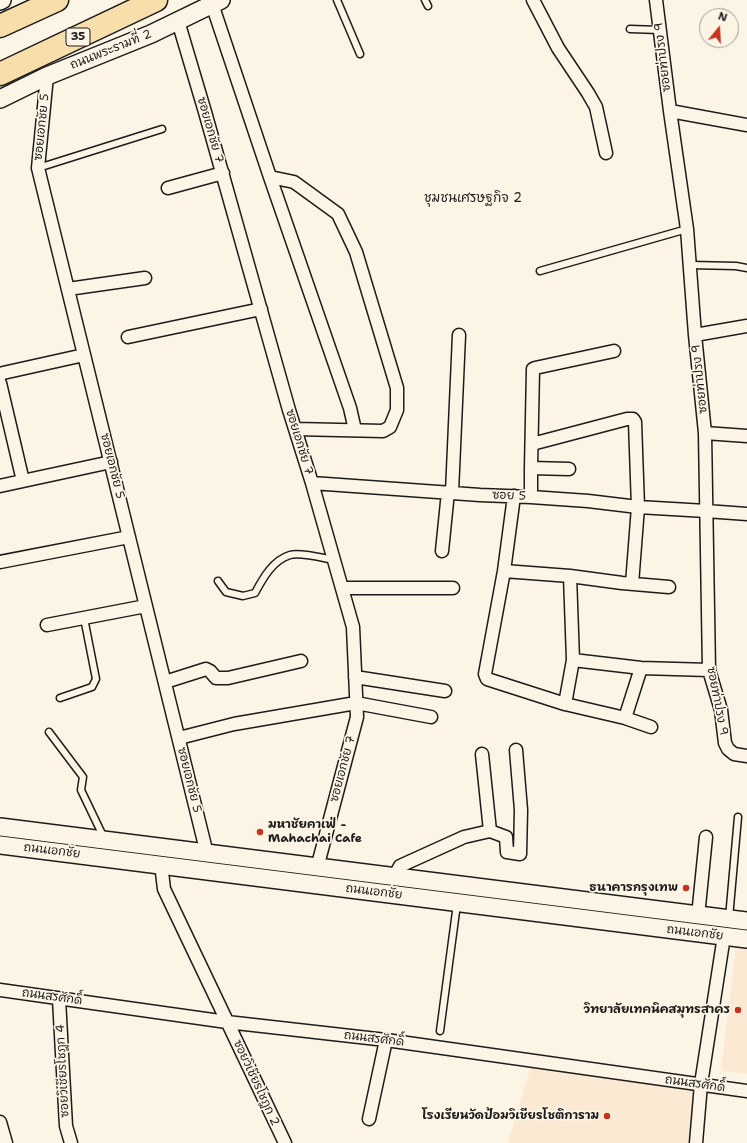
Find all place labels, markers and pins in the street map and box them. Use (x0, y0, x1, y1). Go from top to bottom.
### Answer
place label: มหาชัยคาเฟ่ - Mahachai Cafe (268, 818, 362, 846)
marker: มหาชัยคาเฟ่ - Mahachai Cafe (255, 827, 265, 837)
place label: ธนาคารกรุงเทพ (589, 881, 678, 895)
marker: ธนาคารกรุงเทพ (681, 883, 691, 893)
place label: วิทยาลัยเทคนิคสมุทรสาคร (584, 1003, 730, 1017)
marker: วิทยาลัยเทคนิคสมุทรสาคร (733, 1005, 743, 1015)
place label: โรงเรียนวัดป้อมวิเชียรโชติการาม (422, 1109, 599, 1123)
marker: โรงเรียนวัดป้อมวิเชียรโชติการาม (602, 1111, 612, 1121)

